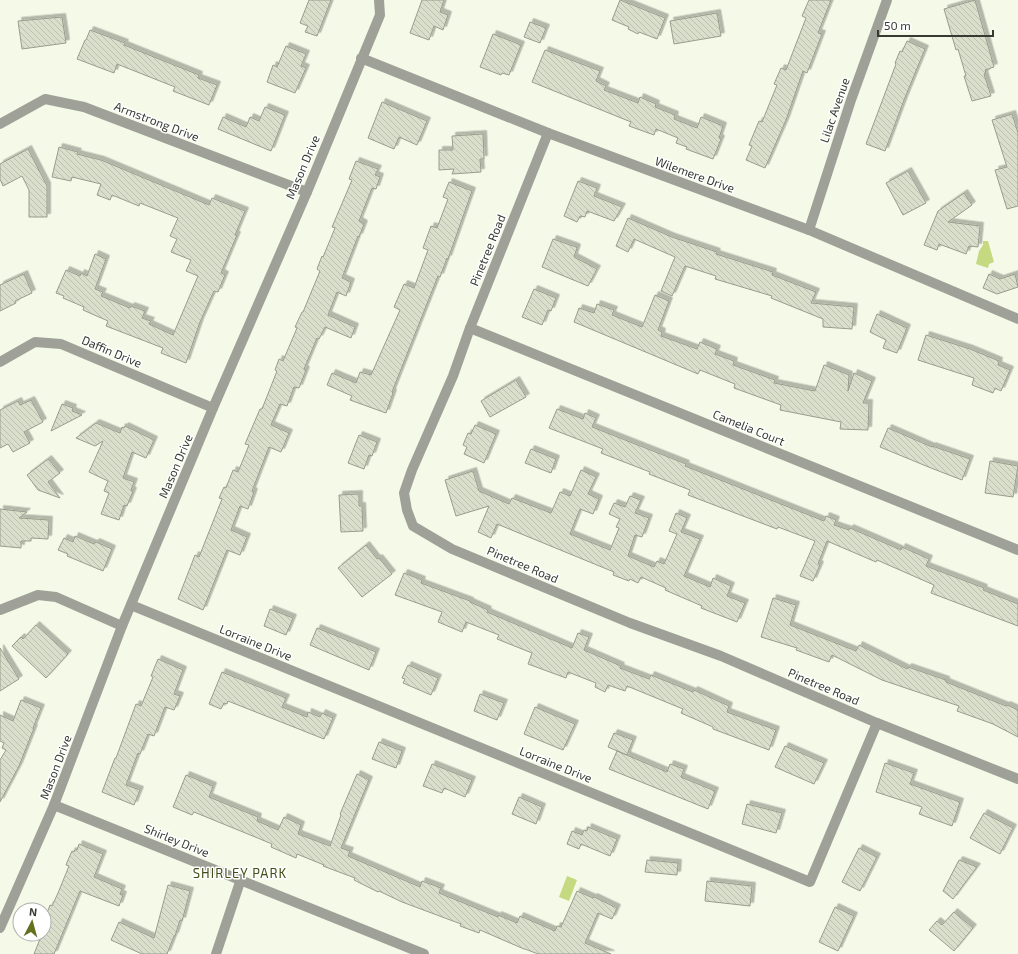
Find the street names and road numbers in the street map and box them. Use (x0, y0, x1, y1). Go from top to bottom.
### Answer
street label: Lilac Avenue (816, 76, 852, 144)
street label: Armstrong Drive (113, 98, 201, 144)
street label: Mason Drive (282, 133, 322, 201)
street label: Wilemere Drive (653, 153, 737, 195)
street label: Pinetree Road (466, 212, 508, 288)
street label: Daffin Drive (80, 332, 144, 370)
street label: Camelia Court (711, 406, 787, 448)
street label: Mason Drive (155, 432, 195, 500)
street label: Pinetree Road (485, 543, 561, 585)
street label: Lorraine Drive (218, 621, 294, 663)
street label: Pinetree Road (786, 665, 862, 707)
street label: Mason Drive (36, 733, 74, 801)
street label: Lorraine Drive (518, 743, 594, 785)
street label: Shirley Drive (143, 821, 211, 859)

